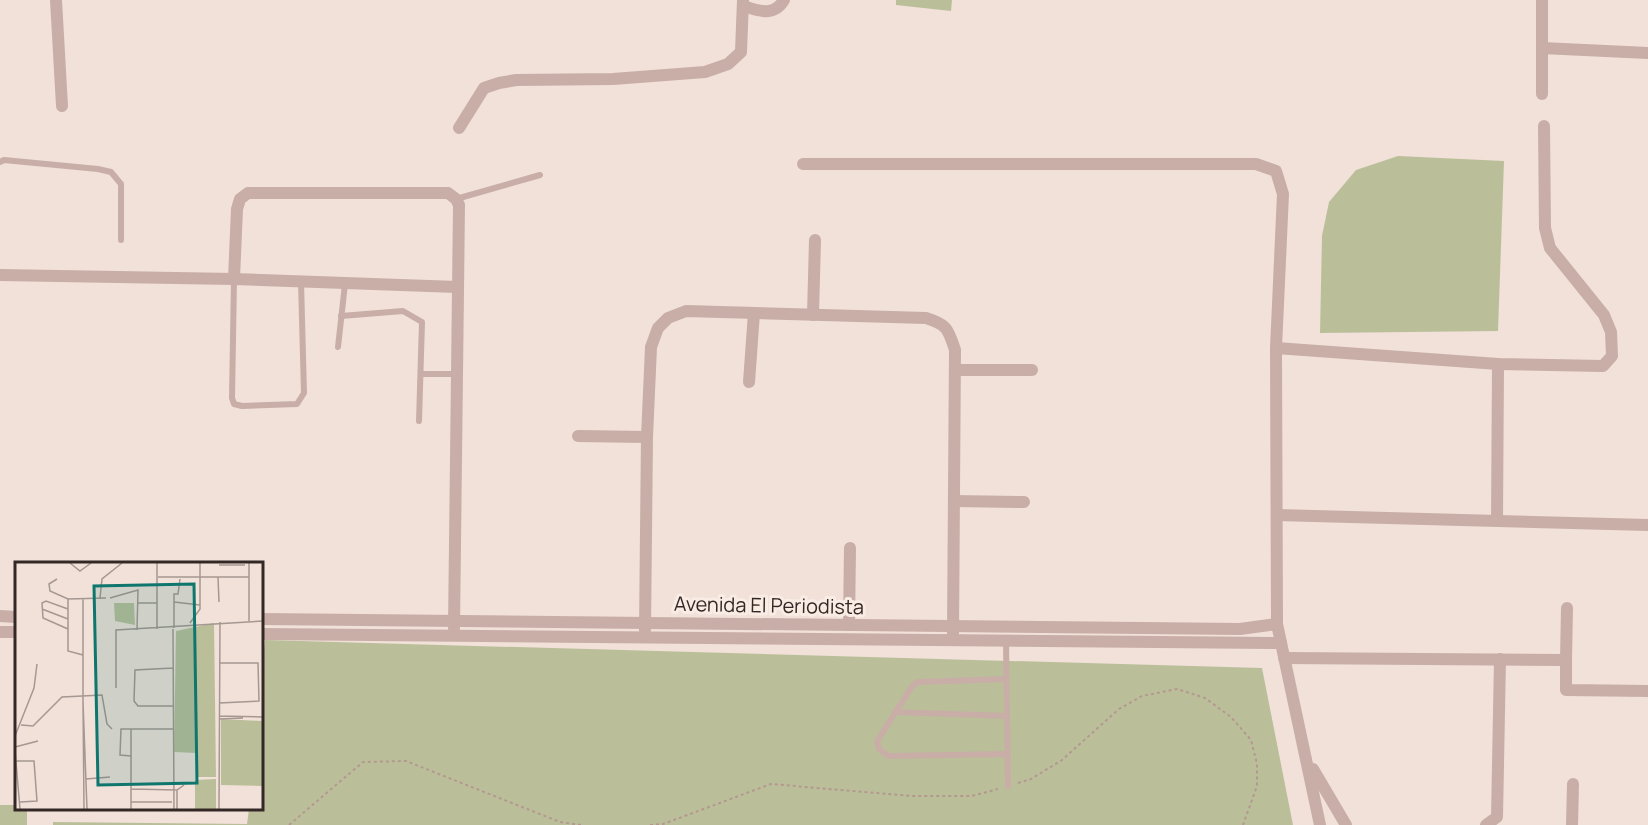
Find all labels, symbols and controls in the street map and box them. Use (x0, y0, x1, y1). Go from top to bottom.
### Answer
inset map (15, 562, 262, 810)
street label: Avenida El Periodista (674, 590, 864, 620)

